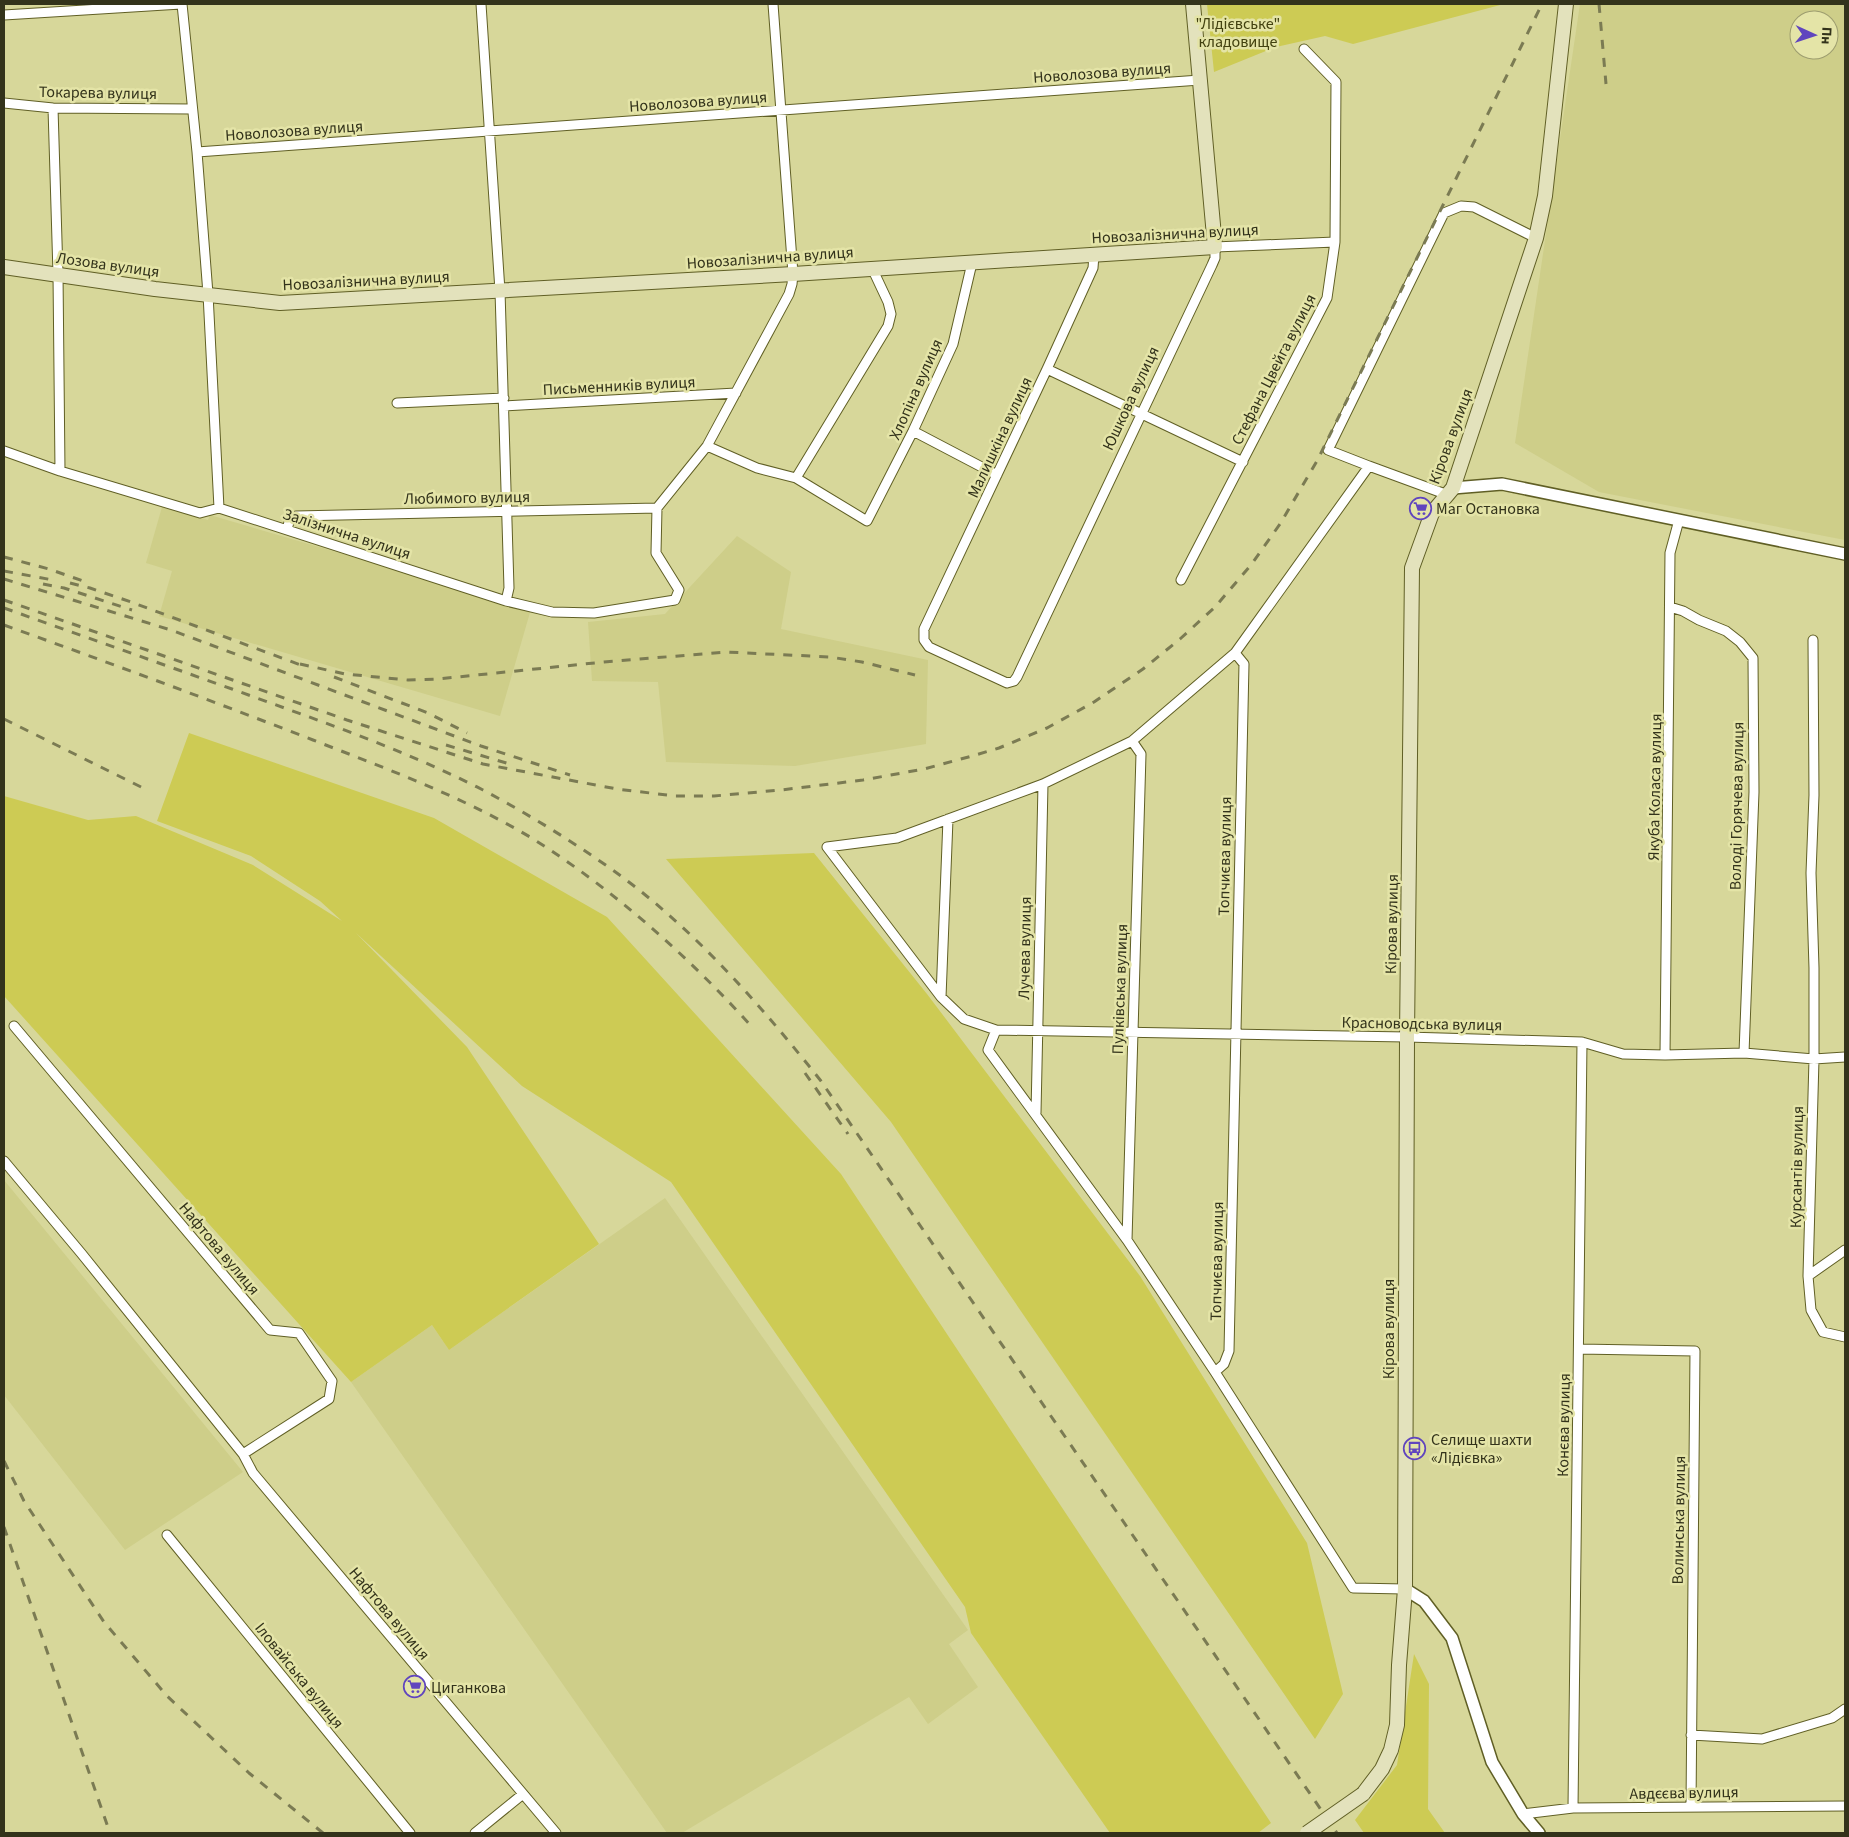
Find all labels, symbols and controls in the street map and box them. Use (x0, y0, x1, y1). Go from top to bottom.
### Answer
north arrow (1789, 10, 1839, 60)
park label: "Лідієвське" кладовище (1196, 13, 1280, 53)
text: Пн (1816, 26, 1836, 45)
street label: Новолозова вулиця (1032, 57, 1172, 89)
street label: Токарева вулиця (39, 81, 157, 105)
street label: Новолозова вулиця (628, 86, 768, 118)
street label: Новолозова вулиця (224, 115, 364, 147)
street label: Новозалізнична вулиця (1091, 219, 1259, 249)
street label: Новозалізнична вулиця (686, 241, 854, 275)
street label: Лозова вулиця (55, 247, 161, 283)
street label: Новозалізнична вулиця (282, 266, 450, 296)
street label: Стефана Цвейга вулиця (1226, 290, 1321, 449)
street label: Хлопіна вулиця (884, 335, 948, 443)
street label: Юшкова вулиця (1097, 343, 1165, 454)
street label: Письменників вулиця (542, 371, 696, 401)
street label: Малишкіна вулиця (962, 373, 1038, 502)
street label: Кірова вулиця (1423, 385, 1478, 487)
street label: Любимого вулиця (404, 486, 530, 510)
supermarket icon: Маг Остановка (1408, 496, 1432, 520)
place label: Маг Остановка (1436, 498, 1540, 520)
street label: Залізнична вулиця (280, 503, 413, 565)
street label: Якуба Коласа вулиця (1643, 713, 1667, 861)
street label: Володі Горячева вулиця (1725, 722, 1749, 890)
street label: Топчиєва вулиця (1213, 796, 1237, 916)
street label: Кірова вулиця (1380, 874, 1404, 974)
street label: Лучева вулиця (1013, 896, 1037, 1000)
street label: Пулківська вулиця (1107, 923, 1133, 1055)
street label: Красноводська вулиця (1342, 1012, 1502, 1036)
street label: Курсантів вулиця (1785, 1106, 1809, 1228)
street label: Нафтова вулиця (174, 1197, 265, 1300)
street label: Топчиєва вулиця (1205, 1201, 1229, 1321)
street label: Кірова вулиця (1378, 1279, 1400, 1379)
street label: Конєва вулиця (1552, 1373, 1576, 1477)
place label: Селище шахти «Лідієвка» (1431, 1429, 1532, 1469)
bus stop icon: Селище шахти «Лідієвка» (1403, 1436, 1427, 1460)
street label: Волинська вулиця (1667, 1455, 1691, 1585)
street label: Нафтова вулиця (344, 1562, 435, 1665)
street label: Іловайська вулиця (249, 1618, 349, 1733)
supermarket icon: Циганкова (403, 1675, 427, 1699)
place label: Циганкова (431, 1677, 506, 1699)
street label: Авдєєва вулиця (1629, 1781, 1739, 1805)

